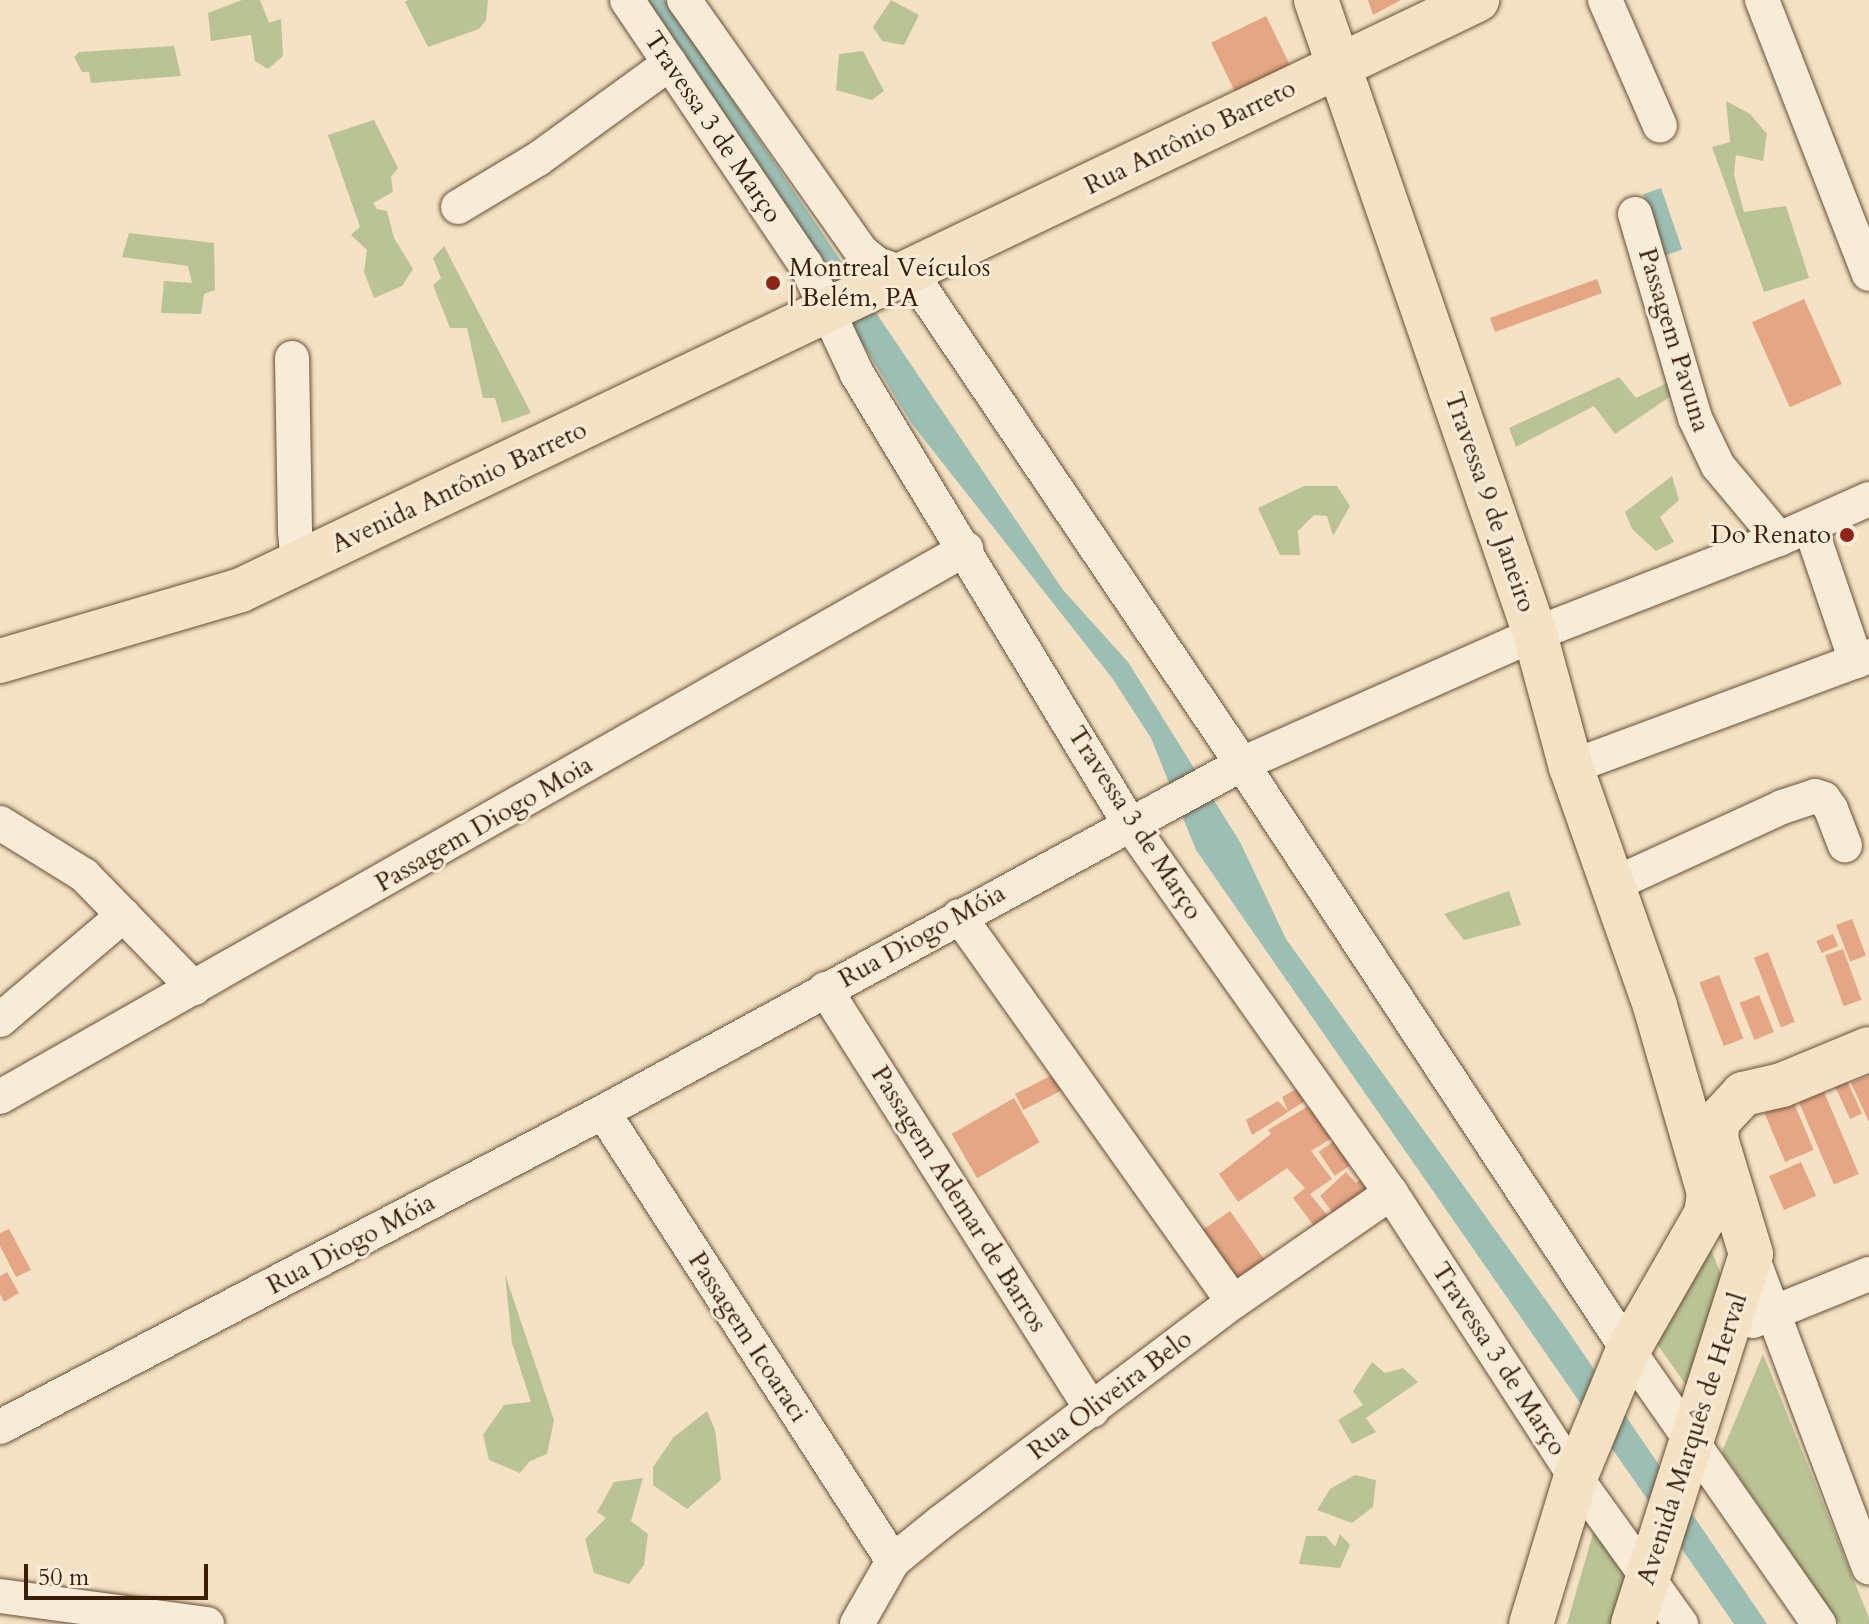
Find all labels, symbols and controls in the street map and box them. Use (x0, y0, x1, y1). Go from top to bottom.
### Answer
street label: Travessa 3 de Março (637, 25, 789, 229)
street label: Rua Antônio Barreto (1079, 72, 1301, 202)
street label: Passagem Pavuna (1631, 244, 1717, 436)
place label: Montreal Veículos | Belém, PA (789, 252, 990, 314)
marker: Montreal Veículos | Belém, PA (764, 274, 782, 292)
street label: Travessa 9 de Janeiro (1438, 388, 1542, 616)
street label: Avenida Antônio Barreto (326, 414, 592, 560)
place label: Do Renato (1711, 519, 1831, 551)
marker: Do Renato (1838, 526, 1856, 544)
street label: Travessa 3 de Março (1061, 720, 1209, 926)
street label: Passagem Diogo Moia (370, 749, 598, 899)
street label: Rua Diogo Móia (833, 877, 1011, 995)
street label: Passagem Ademar de Barros (864, 1060, 1054, 1338)
street label: Rua Diogo Móia (262, 1187, 440, 1301)
street label: Passagem Icoaraci (681, 1246, 815, 1428)
street label: Travessa 3 de Março (1425, 1256, 1573, 1462)
street label: Avenida Marquês de Herval (1630, 1289, 1754, 1589)
street label: Rua Oliveira Belo (1022, 1323, 1198, 1467)
scale bar (28, 1548, 212, 1598)
text: 50 m (38, 1561, 89, 1594)

